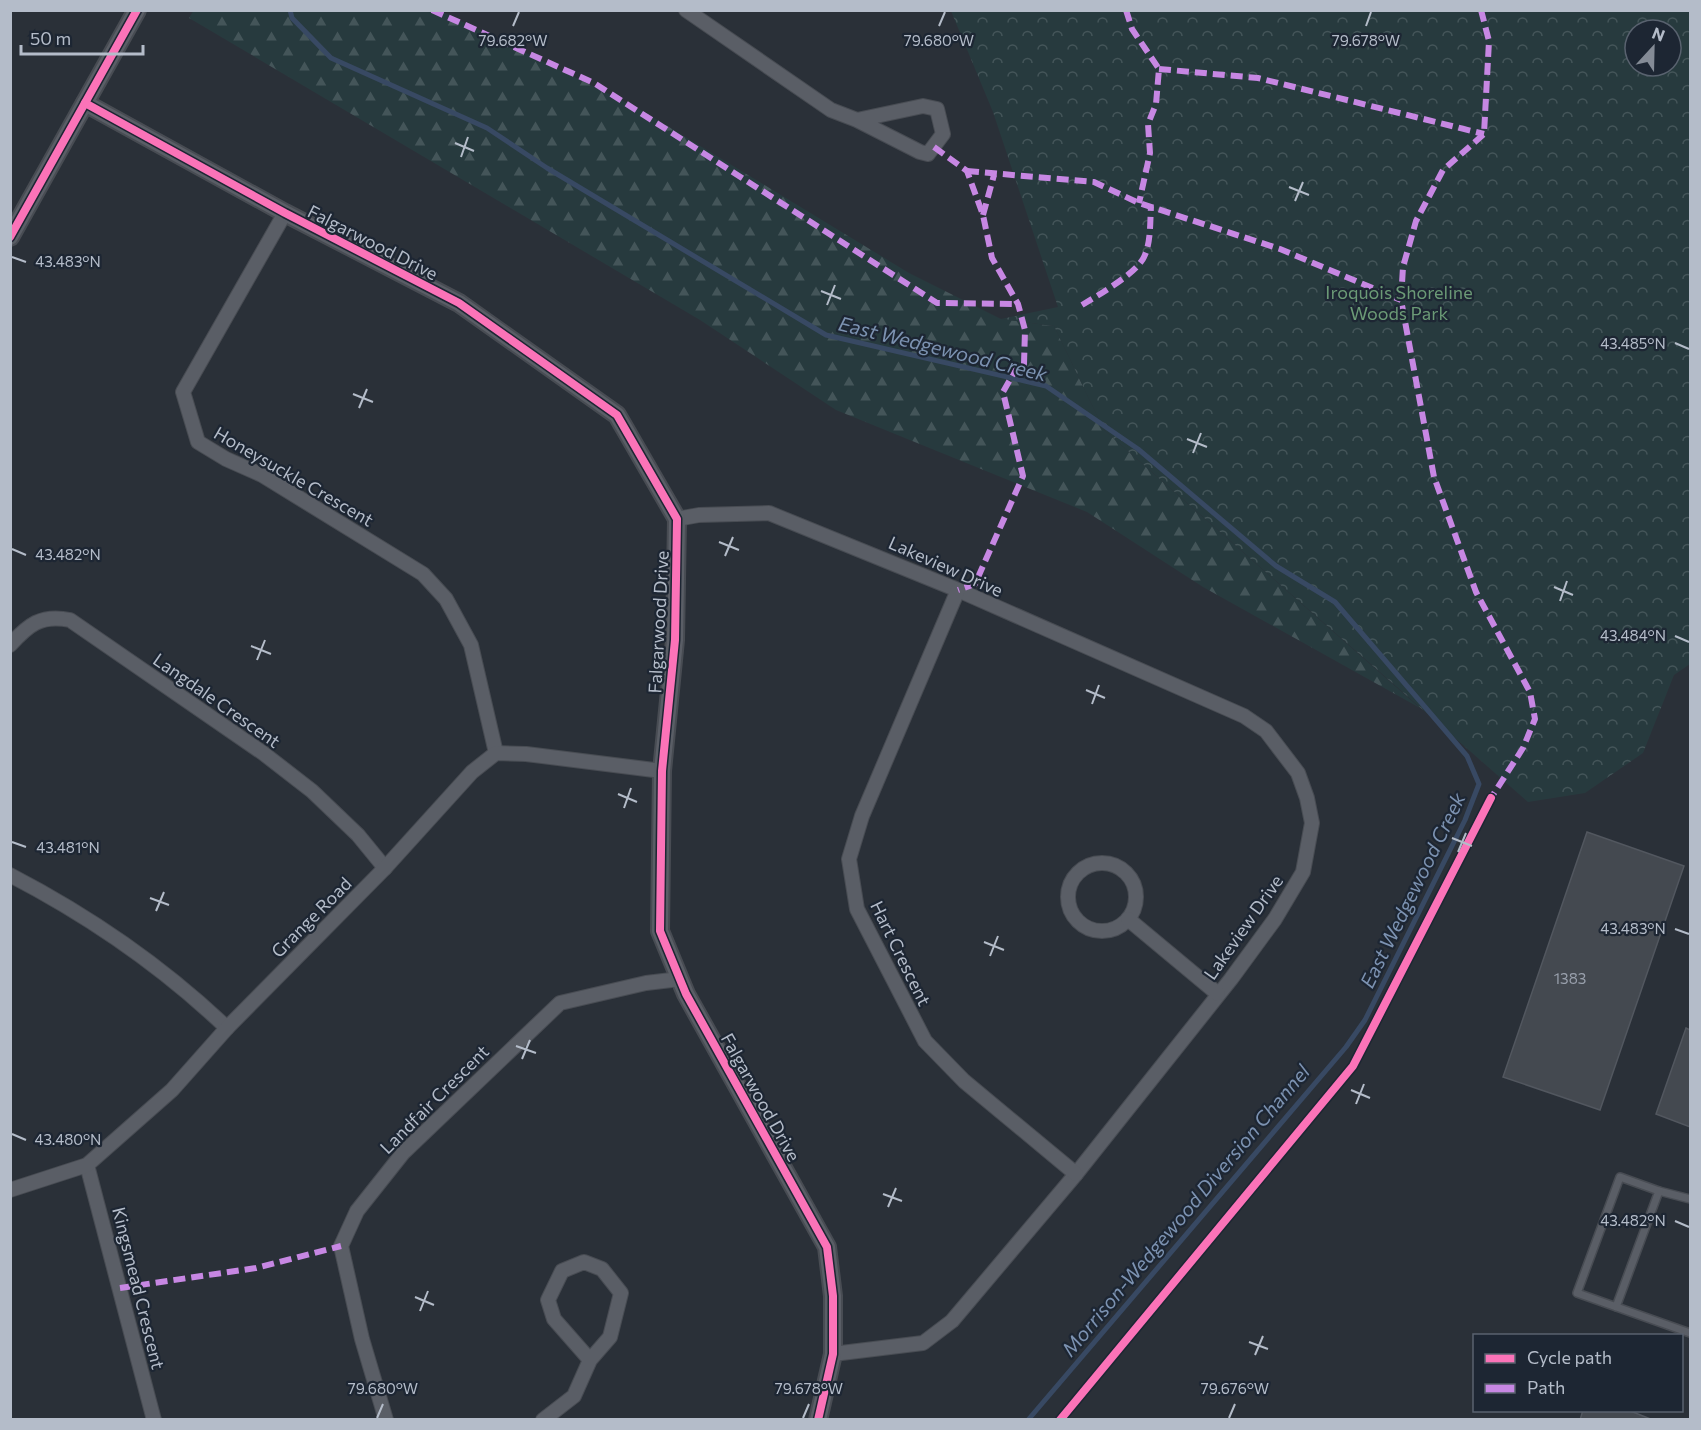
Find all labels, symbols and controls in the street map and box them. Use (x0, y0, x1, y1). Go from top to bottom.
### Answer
scale bar (21, 18, 142, 56)
north arrow (1623, 18, 1683, 78)
text: N (1650, 23, 1668, 45)
text: 50 m (30, 27, 71, 49)
text: 79.682°W (479, 31, 547, 49)
text: 79.680°W (904, 31, 974, 49)
text: 79.678°W (1332, 31, 1400, 49)
street label: Falgarwood Drive (304, 200, 442, 284)
text: 43.483°N (35, 252, 101, 270)
park label: Iroquois Shoreline Woods Park (1325, 281, 1473, 324)
water label: East Wedgewood Creek (836, 310, 1051, 386)
text: 43.485°N (1600, 334, 1666, 352)
street label: Honeysuckle Crescent (210, 421, 378, 531)
street label: Lakeview Drive (885, 531, 1007, 601)
text: 43.482°N (35, 545, 101, 563)
street label: Falgarwood Drive (643, 550, 673, 694)
text: 43.484°N (1600, 626, 1666, 644)
street label: Langdale Crescent (149, 648, 285, 752)
water label: East Wedgewood Creek (1354, 788, 1470, 991)
text: 43.481°N (36, 838, 100, 856)
street label: Lakeview Drive (1199, 870, 1287, 984)
street label: Grange Road (266, 872, 356, 962)
street label: Hart Crescent (866, 897, 936, 1009)
text: 43.483°N (1600, 919, 1666, 937)
house number: 1383 (1554, 969, 1586, 987)
street label: Falgarwood Drive (717, 1029, 805, 1165)
street label: Landfair Crescent (375, 1040, 493, 1158)
water label: Morrison-Wedgewood Diversion Channel (1056, 1059, 1315, 1361)
text: 43.480°N (35, 1130, 101, 1148)
street label: Kingsmead Crescent (108, 1205, 170, 1371)
text: 43.482°N (1600, 1211, 1666, 1229)
legend (1473, 1334, 1683, 1412)
text: Cycle path (1527, 1346, 1612, 1368)
text: Path (1527, 1376, 1565, 1398)
text: 79.680°W (348, 1379, 418, 1397)
text: 79.678°W (775, 1379, 843, 1397)
text: 79.676°W (1201, 1379, 1269, 1397)

